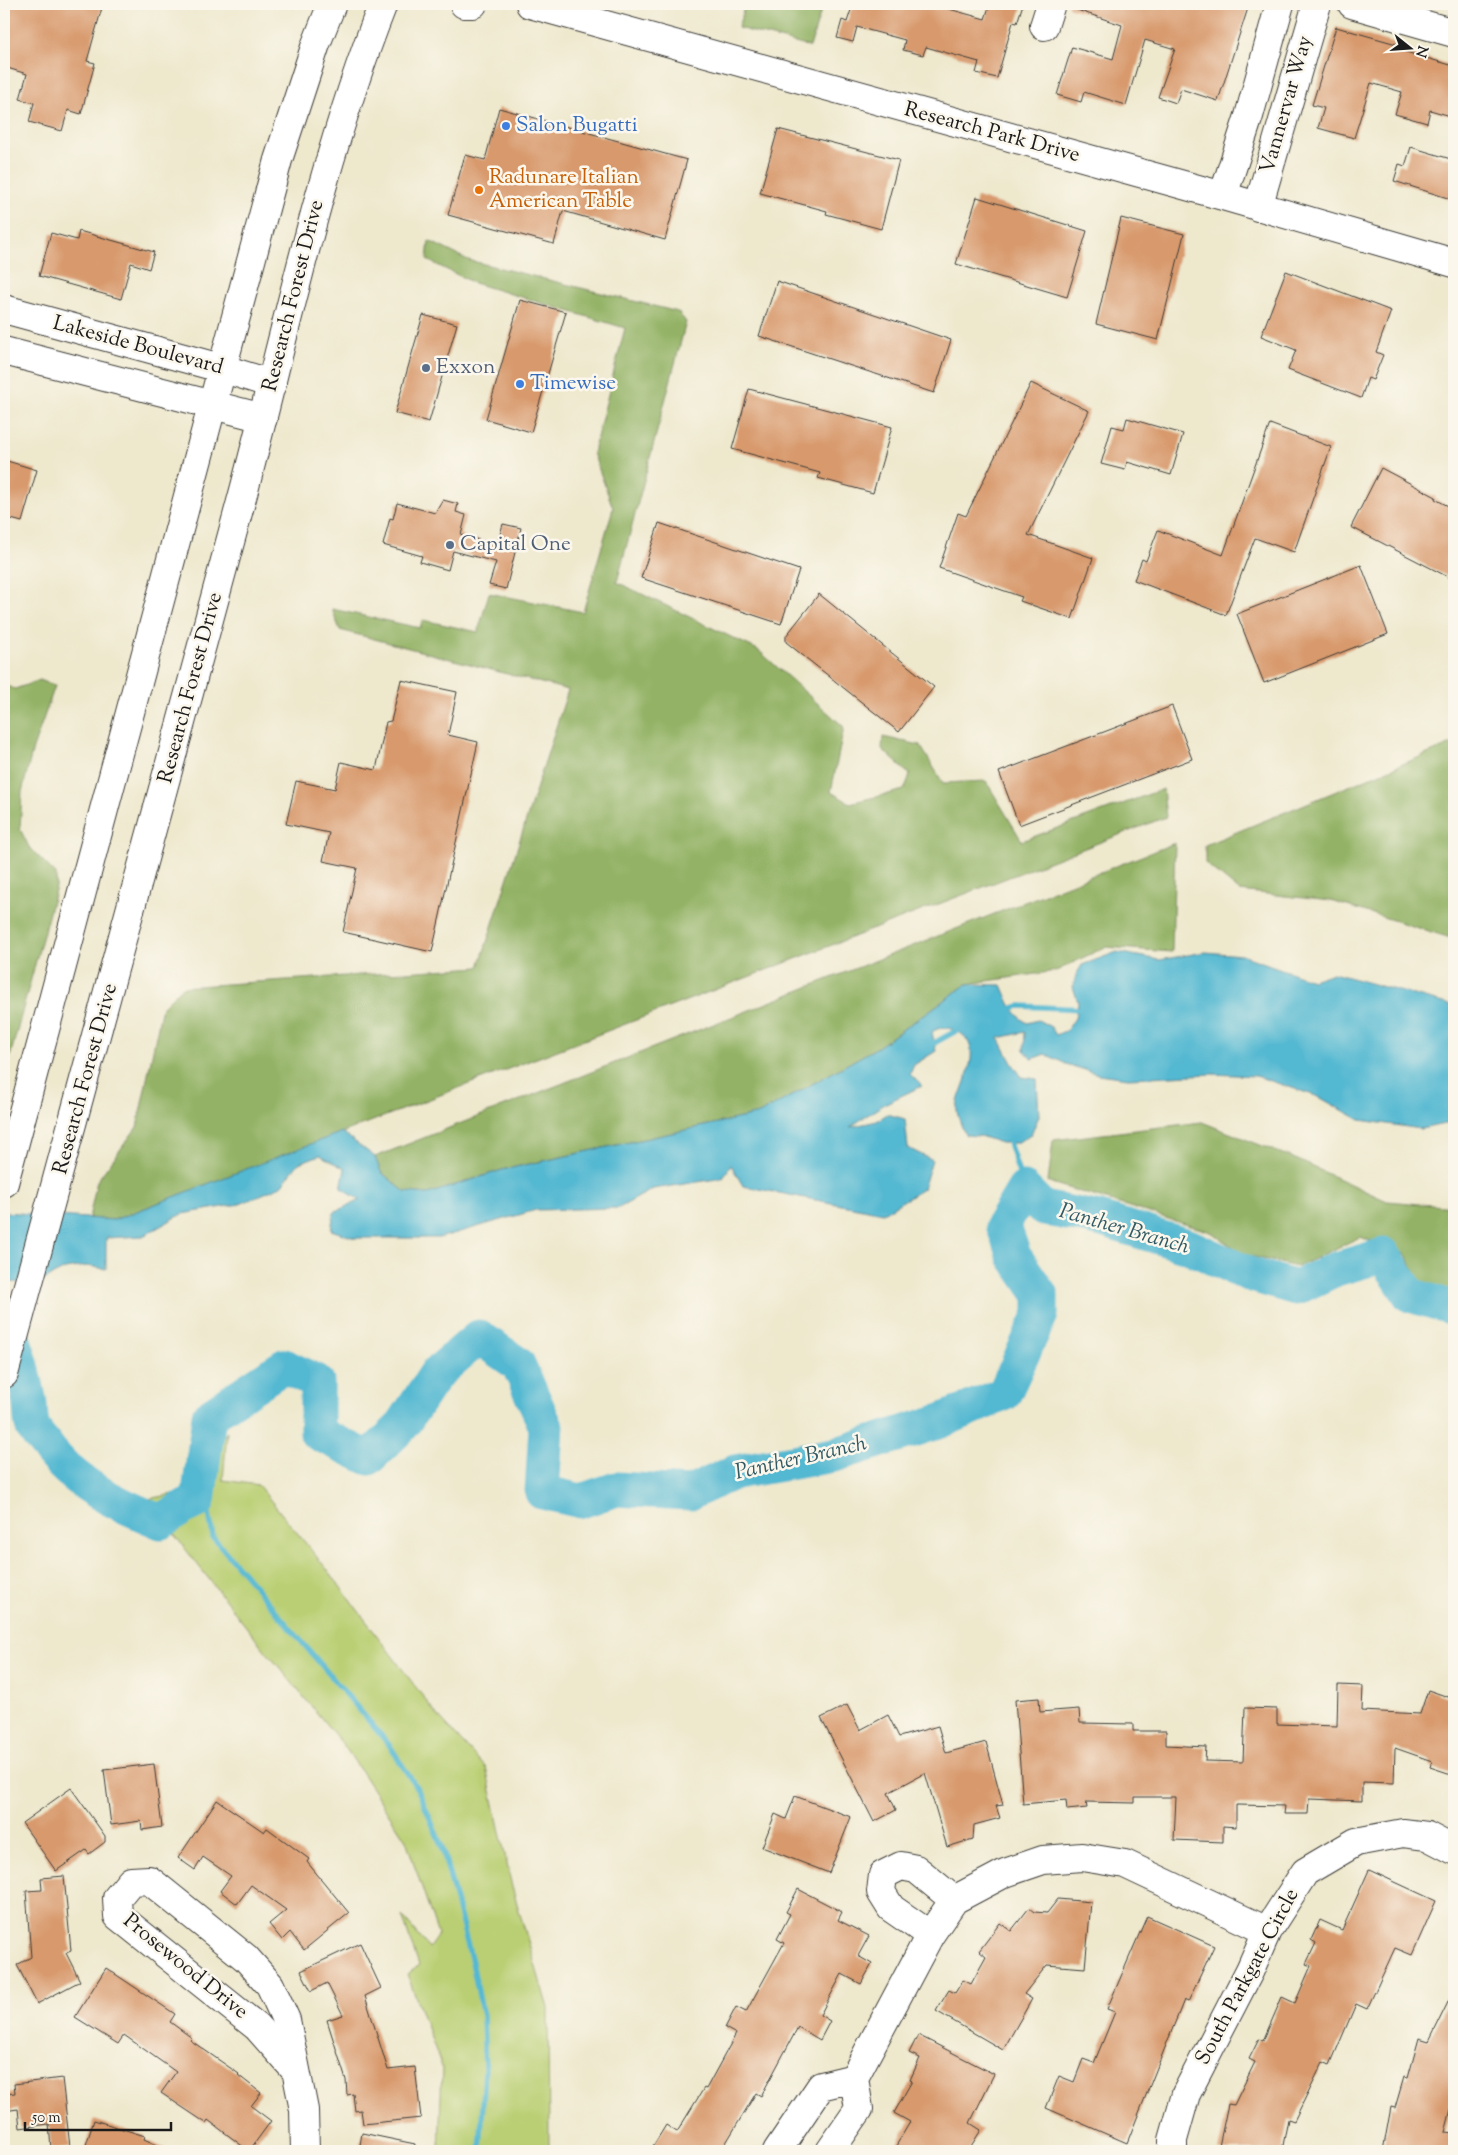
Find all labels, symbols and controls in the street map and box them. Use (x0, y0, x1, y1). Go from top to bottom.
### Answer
north arrow (1386, 22, 1436, 72)
street label: Vannervar Way (1253, 32, 1321, 178)
text: N (1409, 43, 1432, 59)
street label: Research Park Drive (901, 95, 1083, 171)
place label: Salon Bugatti (516, 111, 638, 141)
marker: Salon Bugatti (500, 120, 512, 132)
place label: Radunare Italian American Table (489, 163, 639, 217)
marker: Radunare Italian American Table (473, 184, 485, 196)
street label: Research Forest Drive (256, 197, 332, 395)
street label: Lakeside Boulevard (49, 309, 227, 383)
place label: Exxon (436, 353, 495, 383)
marker: Exxon (420, 362, 432, 374)
place label: Timewise (530, 369, 616, 399)
marker: Timewise (514, 378, 526, 390)
place label: Capital One (460, 530, 571, 560)
marker: Capital One (444, 539, 456, 551)
street label: Research Forest Drive (151, 589, 231, 787)
street label: Research Forest Drive (46, 980, 126, 1178)
water label: Panther Branch (1055, 1196, 1193, 1264)
water label: Panther Branch (732, 1428, 870, 1490)
street label: South Parkgate Circle (1189, 1883, 1307, 2071)
street label: Prosewood Drive (116, 1907, 254, 2027)
scale bar (25, 2100, 171, 2132)
text: 50 m (31, 2108, 61, 2129)

